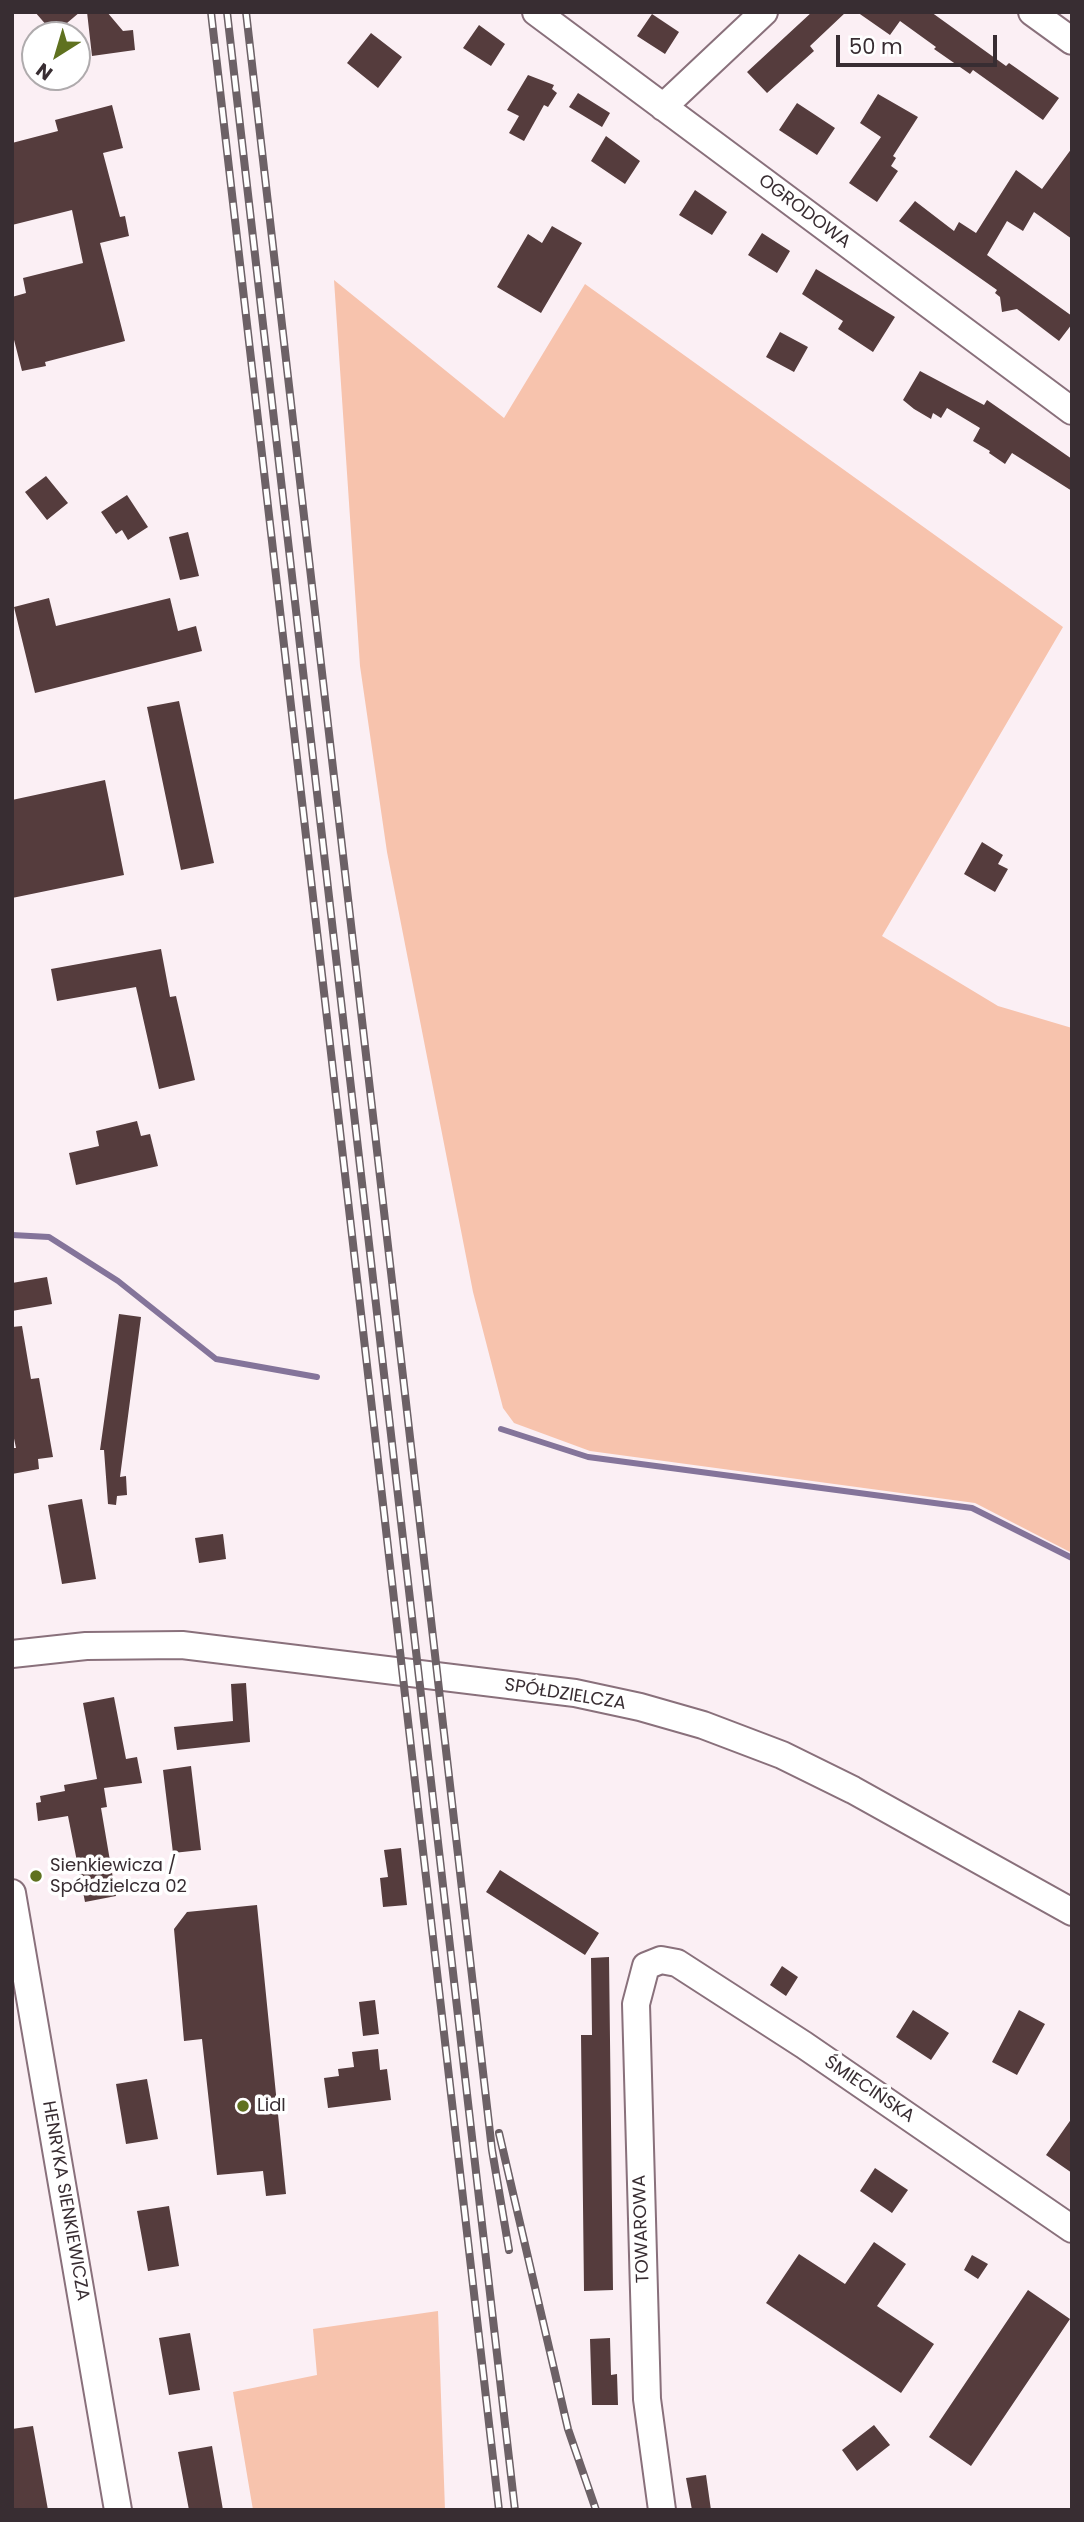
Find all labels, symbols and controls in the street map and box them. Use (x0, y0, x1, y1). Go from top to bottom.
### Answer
north arrow (21, 21, 91, 91)
scale bar (839, 21, 1000, 65)
text: 50 m (849, 32, 903, 61)
text: N (30, 56, 58, 87)
street label: OGRODOWA (754, 170, 854, 254)
street label: SPÓŁDZIELCZA (503, 1675, 627, 1715)
place label: Sienkiewicza / Spółdzielcza 02 (50, 1855, 187, 1898)
marker: Sienkiewicza / Spółdzielcza 02 (28, 1868, 44, 1884)
street label: ŚMIECIŃSKA (820, 2052, 918, 2128)
place label: Lidl (257, 2095, 286, 2117)
marker: Lidl (235, 2098, 251, 2114)
street label: HENRYKA SIENKIEWICZA (37, 2099, 93, 2303)
street label: TOWAROWA (629, 2174, 655, 2284)

